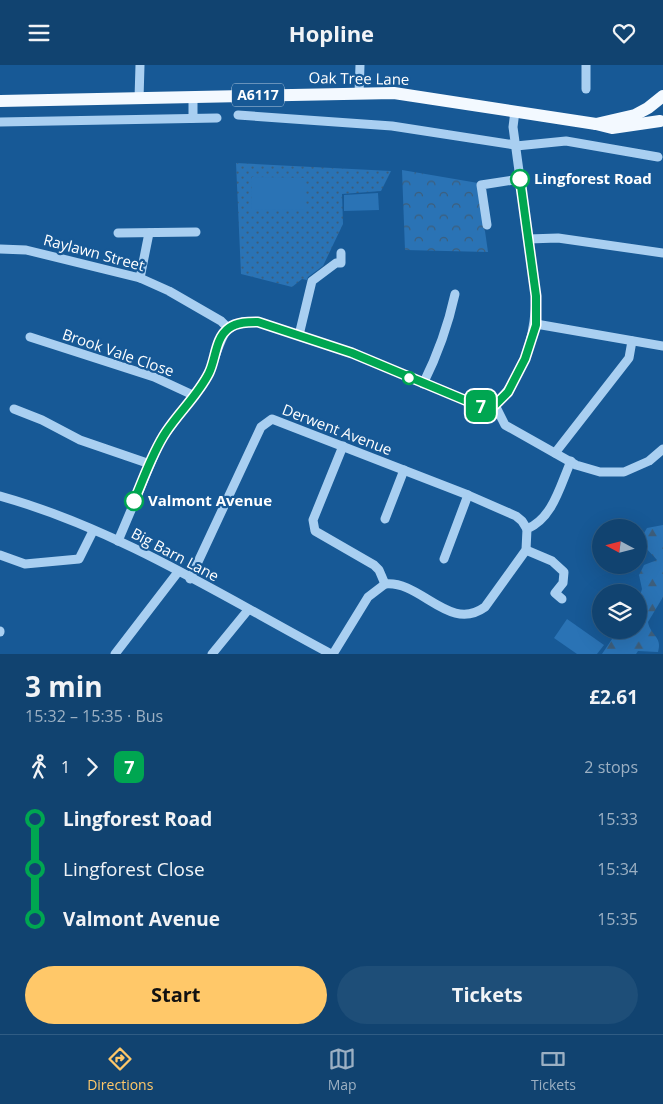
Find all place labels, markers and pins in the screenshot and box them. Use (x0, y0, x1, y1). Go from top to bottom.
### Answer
place label: Lingforest Road (534, 168, 652, 188)
marker: Lingforest Road (510, 169, 530, 189)
unlabelled marker (402, 371, 416, 385)
place label: Valmont Avenue (148, 490, 272, 510)
marker: Valmont Avenue (124, 491, 144, 511)

